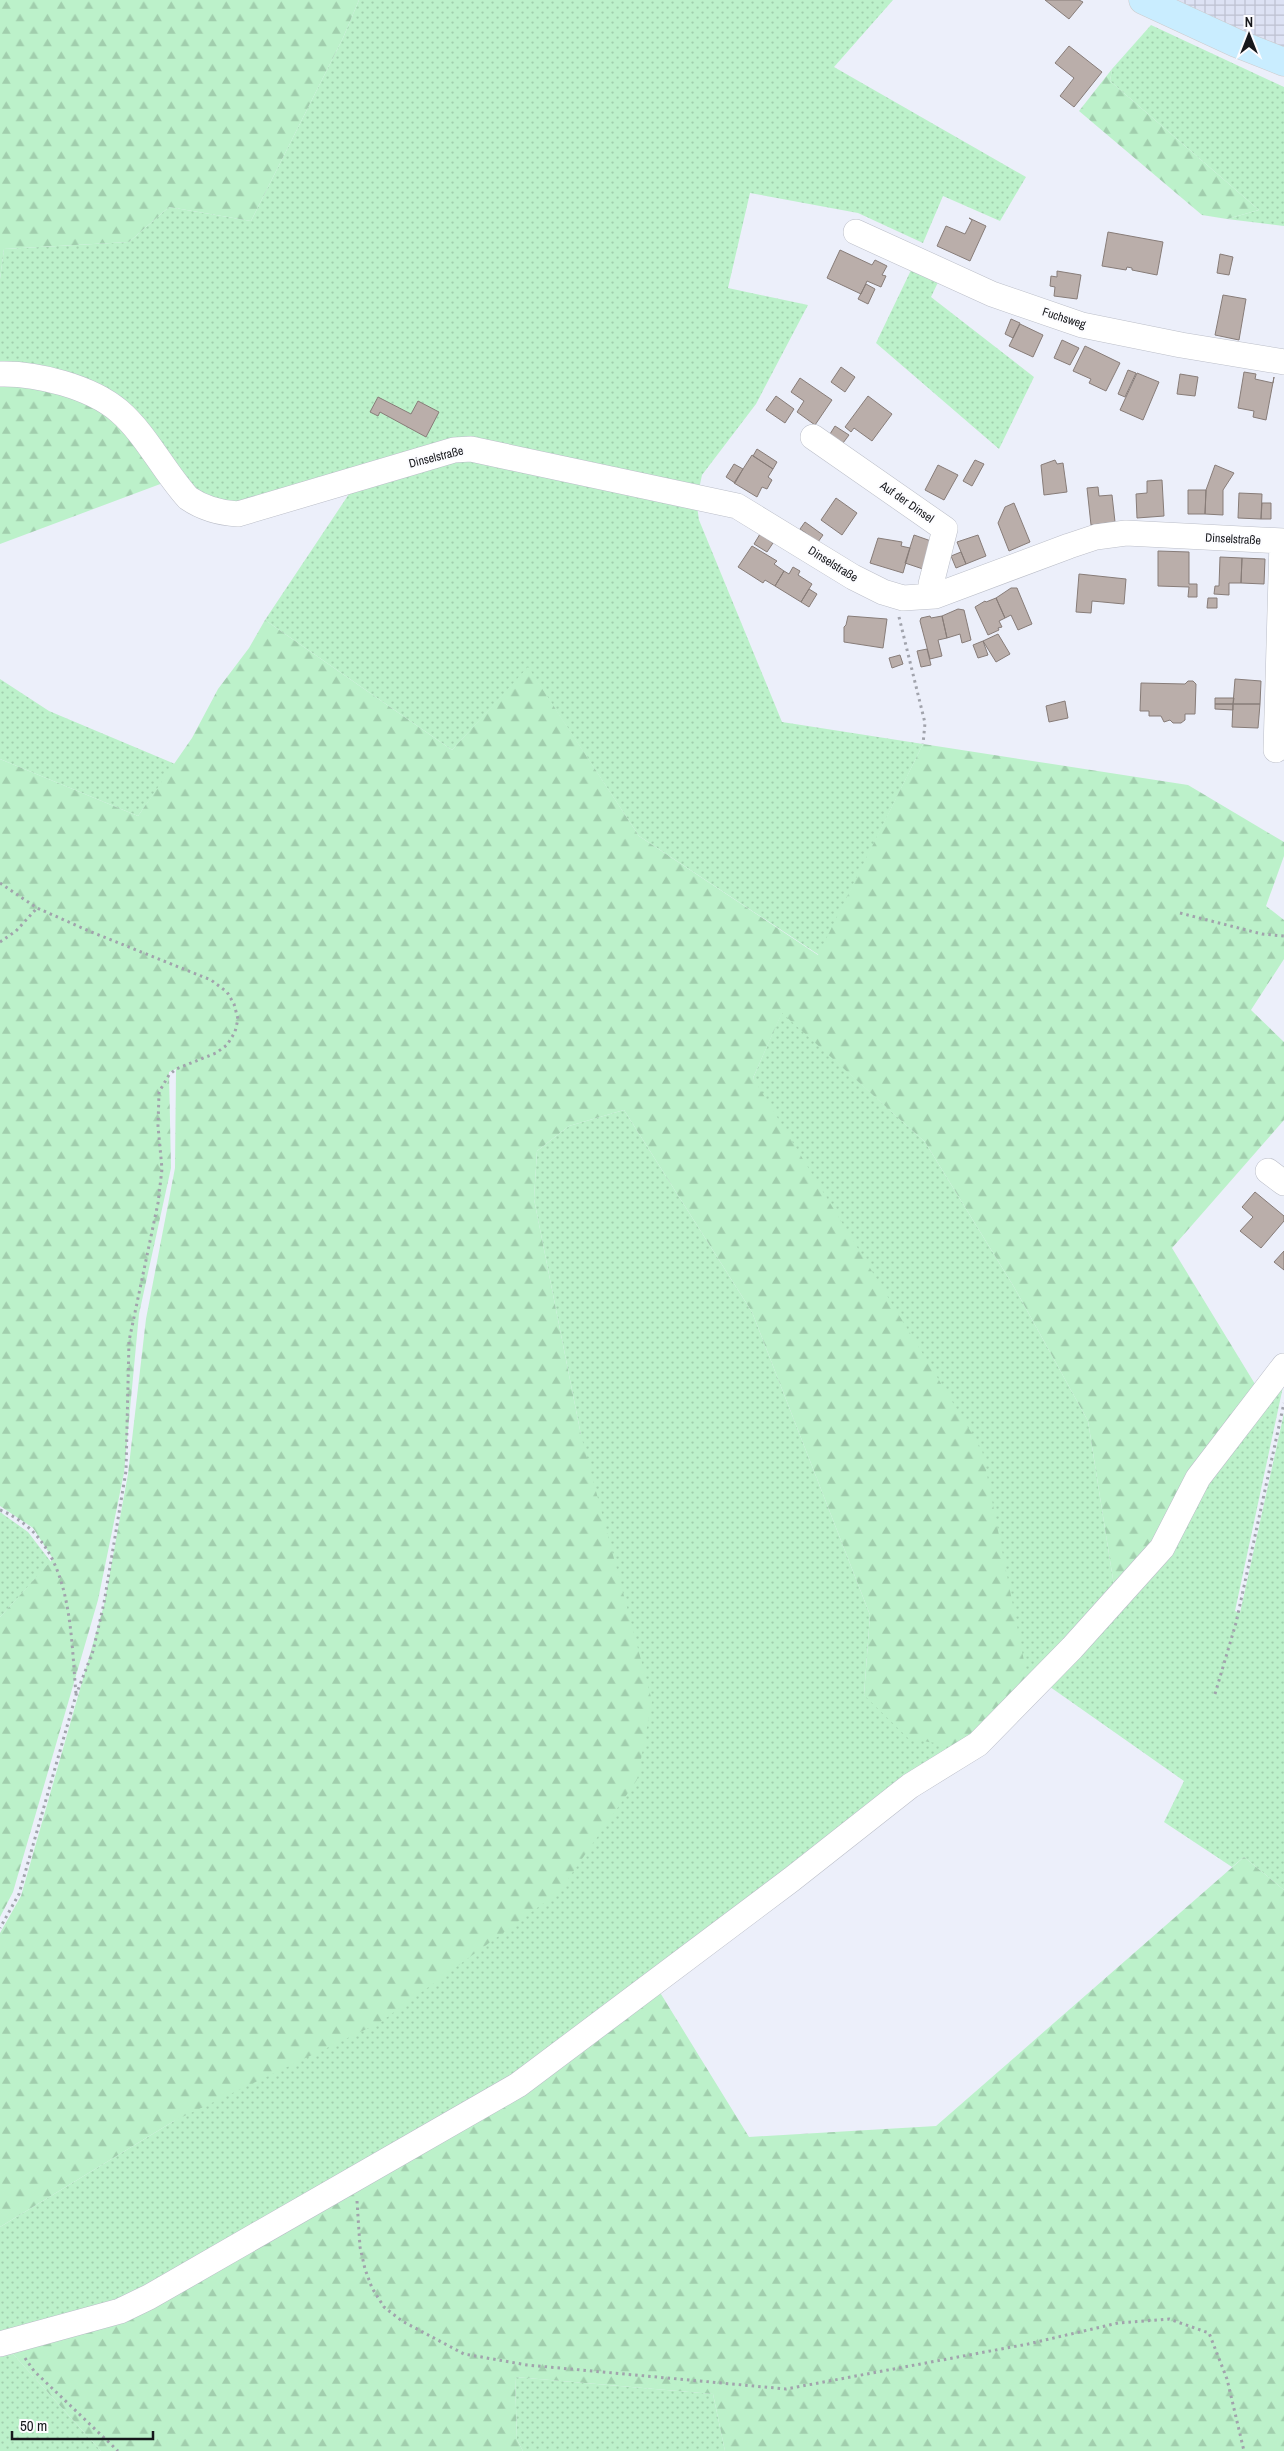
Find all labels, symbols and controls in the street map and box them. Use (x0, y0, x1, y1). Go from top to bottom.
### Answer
north arrow (1224, 10, 1274, 60)
text: N (1245, 13, 1253, 31)
street label: Fuchsweg (1040, 303, 1088, 333)
street label: Dinselstraße (407, 442, 465, 472)
street label: Auf der Dinsel (876, 477, 937, 526)
street label: Dinselstraße (1205, 530, 1261, 548)
street label: Dinselstraße (805, 542, 861, 586)
scale bar (12, 2408, 154, 2440)
text: 50 m (20, 2415, 47, 2436)

